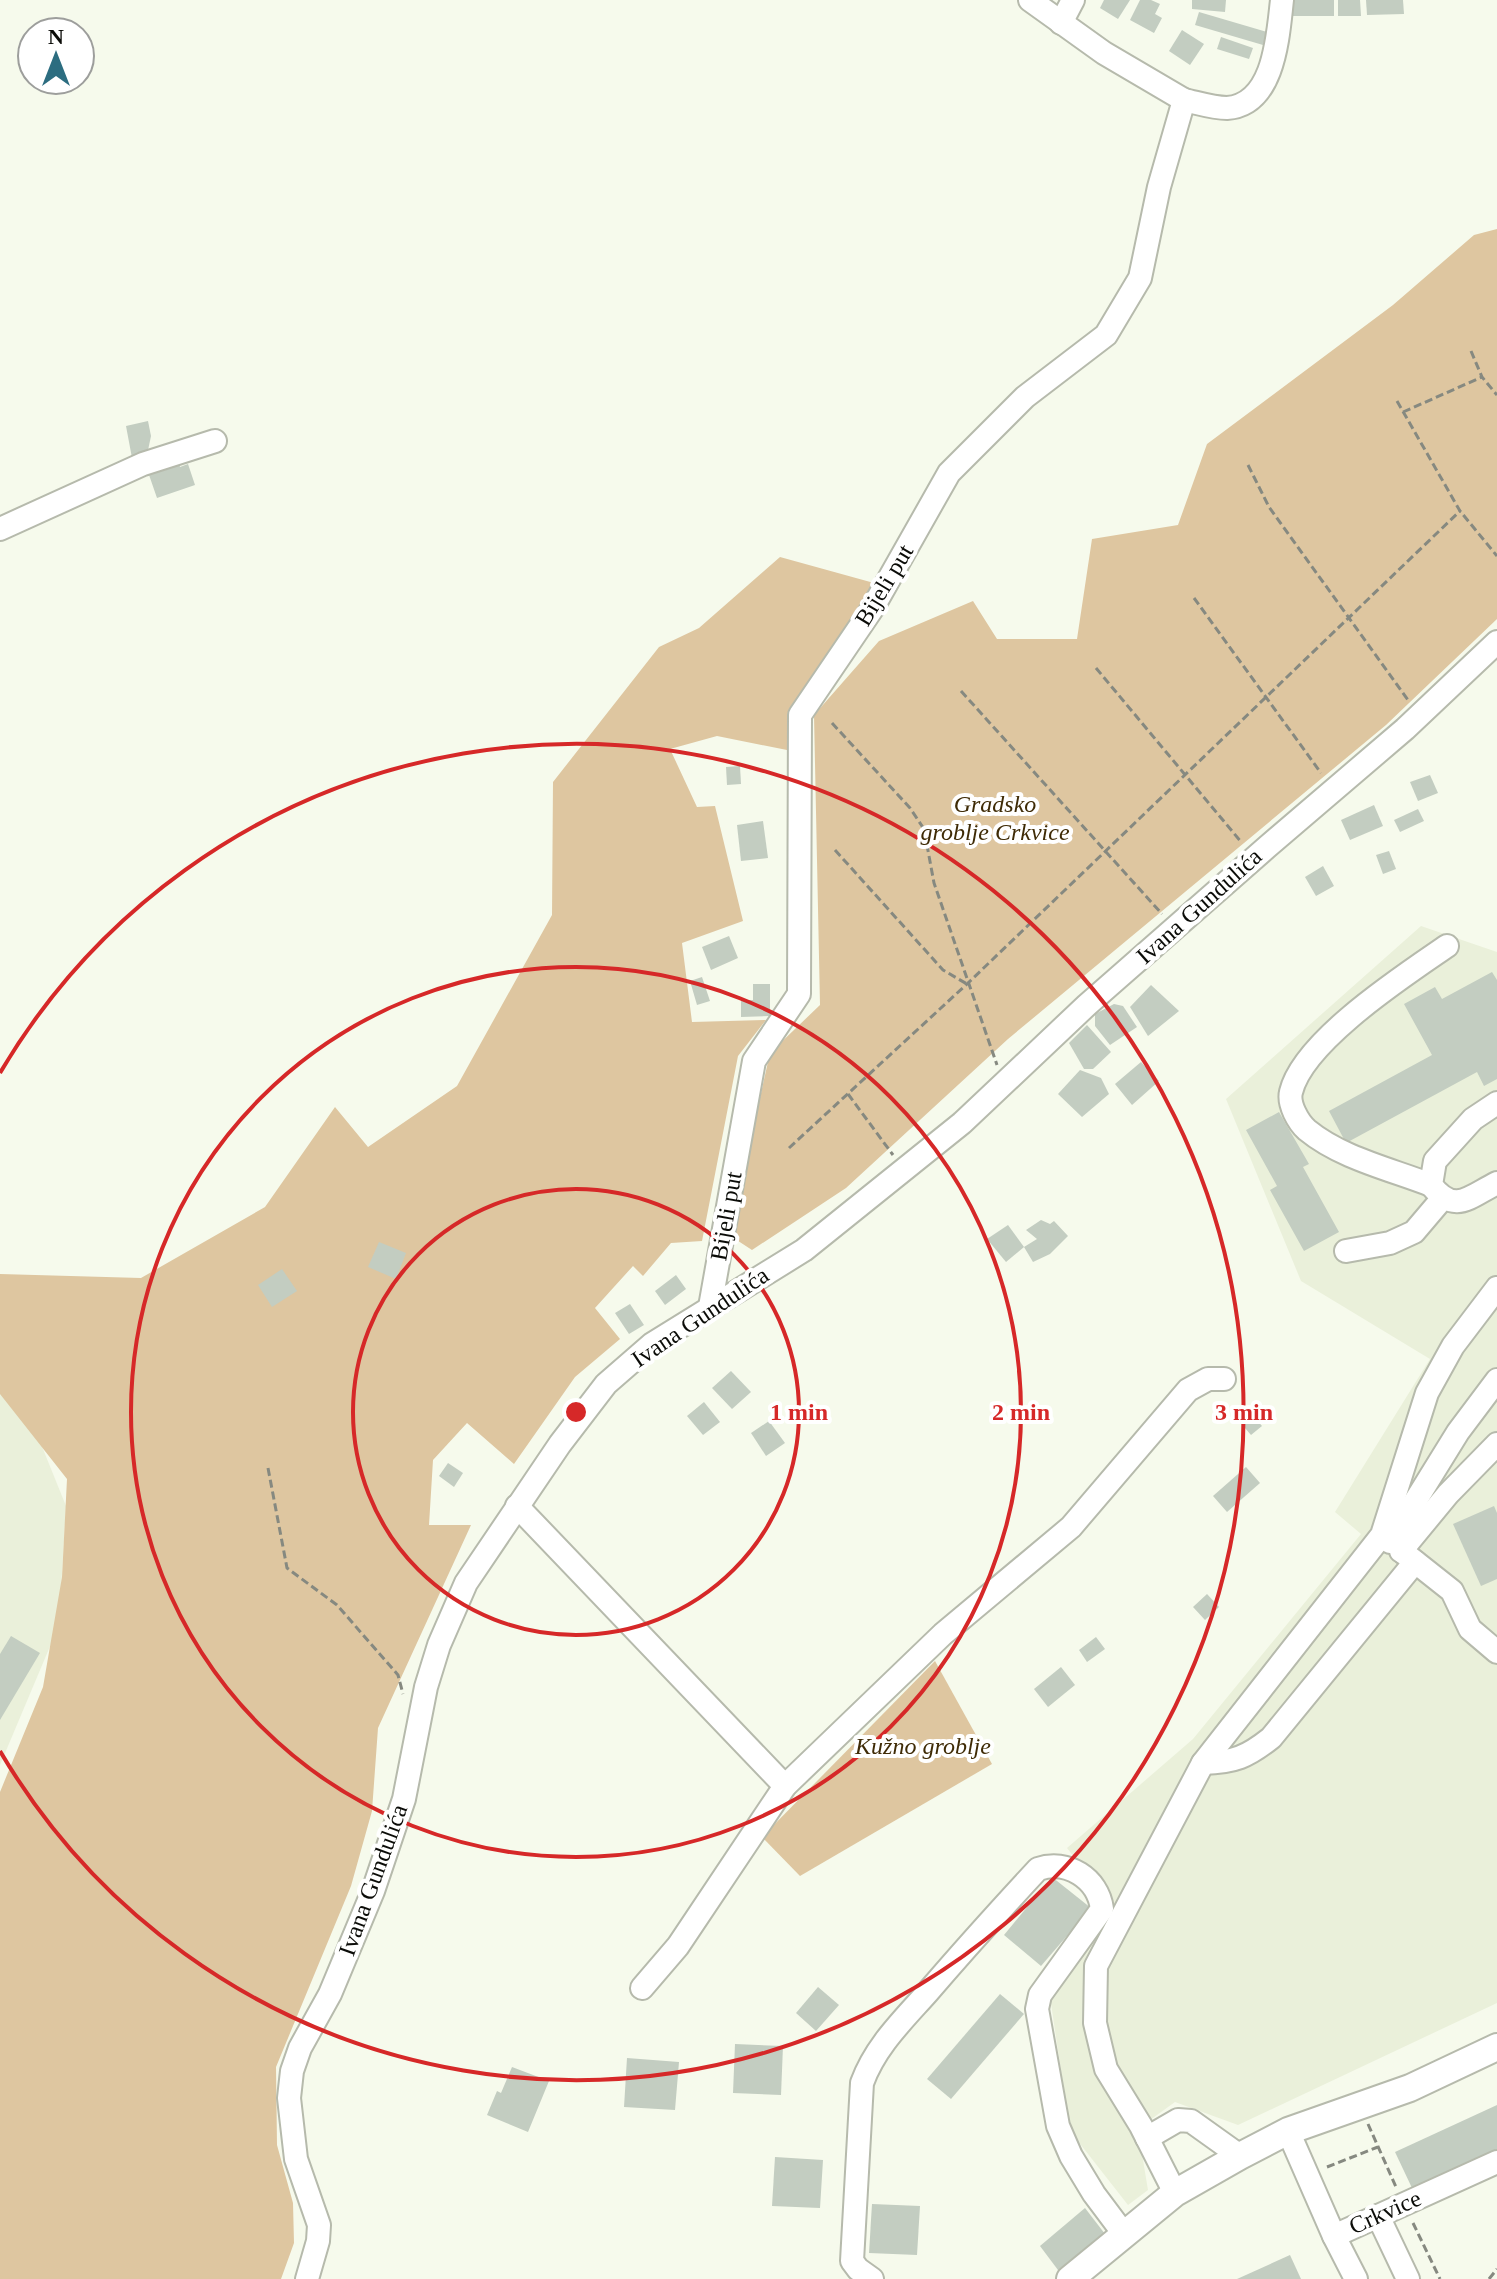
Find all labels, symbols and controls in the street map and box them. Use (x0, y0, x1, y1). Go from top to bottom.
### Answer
north arrow (16, 16, 96, 96)
text: N (48, 24, 64, 49)
street label: Bijeli put (850, 539, 918, 630)
park label: Gradsko groblje Crkvice (920, 791, 1070, 845)
street label: Ivana Gundulića (1131, 843, 1267, 969)
street label: Bijeli put (705, 1169, 747, 1263)
street label: Ivana Gundulića (627, 1262, 774, 1372)
centre of rings (562, 1398, 590, 1426)
text: 1 min (770, 1399, 828, 1425)
text: 2 min (992, 1399, 1050, 1425)
text: 3 min (1215, 1399, 1273, 1425)
park label: Kužno groblje (854, 1733, 991, 1759)
street label: Ivana Gundulića (334, 1800, 413, 1959)
street label: Crkvice (1345, 2185, 1425, 2239)

